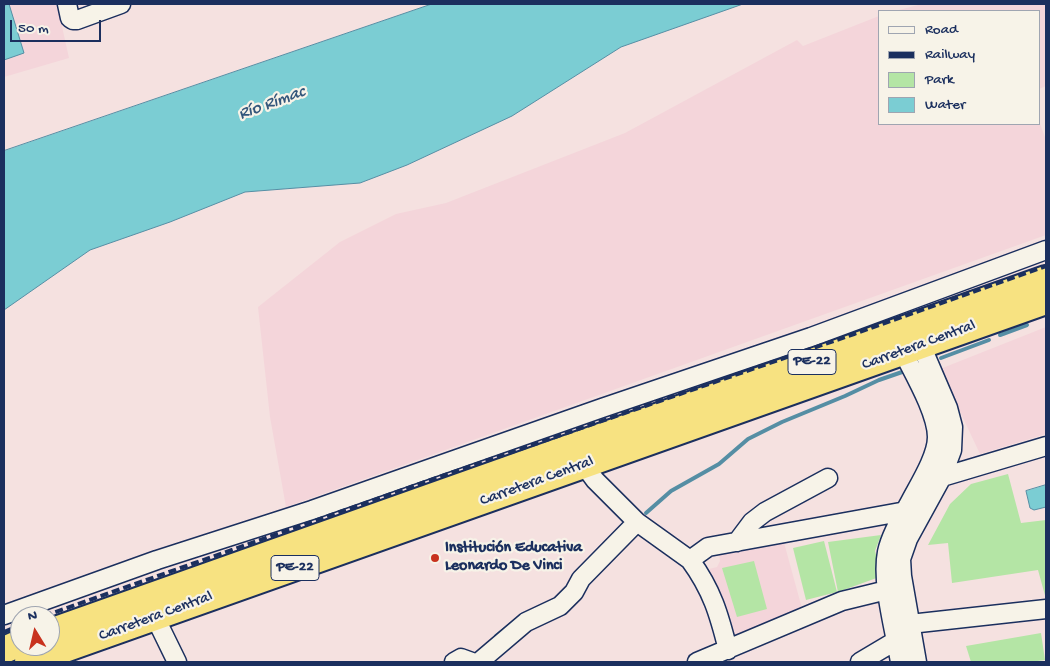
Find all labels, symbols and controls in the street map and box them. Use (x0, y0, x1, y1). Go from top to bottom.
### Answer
scale bar (12, 10, 104, 42)
legend (878, 10, 1040, 125)
text: 50 m (18, 20, 49, 38)
text: Road (925, 21, 958, 39)
text: Railway (925, 46, 975, 64)
text: Park (925, 71, 954, 89)
water label: Río Rímac (236, 82, 308, 126)
text: Water (925, 96, 965, 114)
street label: Carretera Central (860, 317, 978, 375)
road number: PE-22 (788, 350, 836, 374)
street label: Carretera Central (478, 453, 596, 511)
place label: Institución Educativa Leonardo De Vinci (445, 539, 582, 577)
marker: Institución Educativa Leonardo De Vinci (429, 552, 441, 564)
road number: PE-22 (271, 556, 319, 580)
street label: Carretera Central (97, 588, 215, 646)
north arrow (10, 606, 60, 656)
text: N (27, 608, 39, 626)

